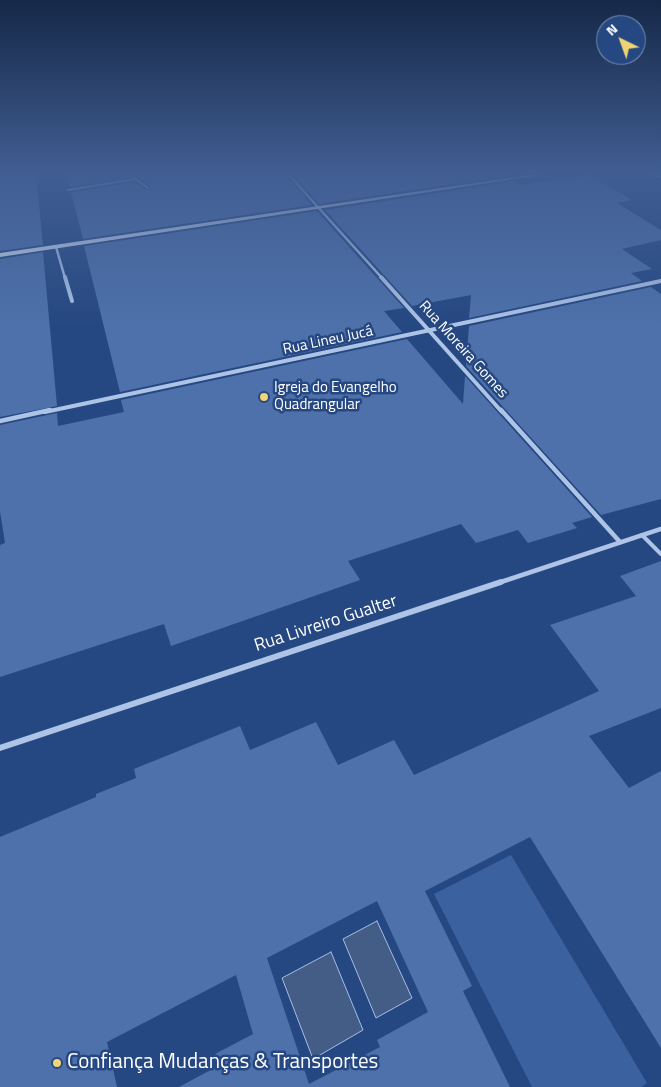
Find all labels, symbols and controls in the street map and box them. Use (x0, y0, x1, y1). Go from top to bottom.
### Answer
north arrow (596, 15, 646, 65)
text: N (601, 18, 622, 40)
street label: Rua Moreira Gomes (415, 298, 511, 402)
street label: Rua Lineu Jucá (281, 323, 375, 359)
place label: Igreja do Evangelho Quadrangular (274, 379, 397, 414)
marker: Igreja do Evangelho Quadrangular (258, 391, 270, 403)
street label: Rua Livreiro Gualter (252, 591, 400, 657)
place label: Confiança Mudanças & Transportes (67, 1050, 378, 1076)
marker: Confiança Mudanças & Transportes (51, 1057, 63, 1069)

